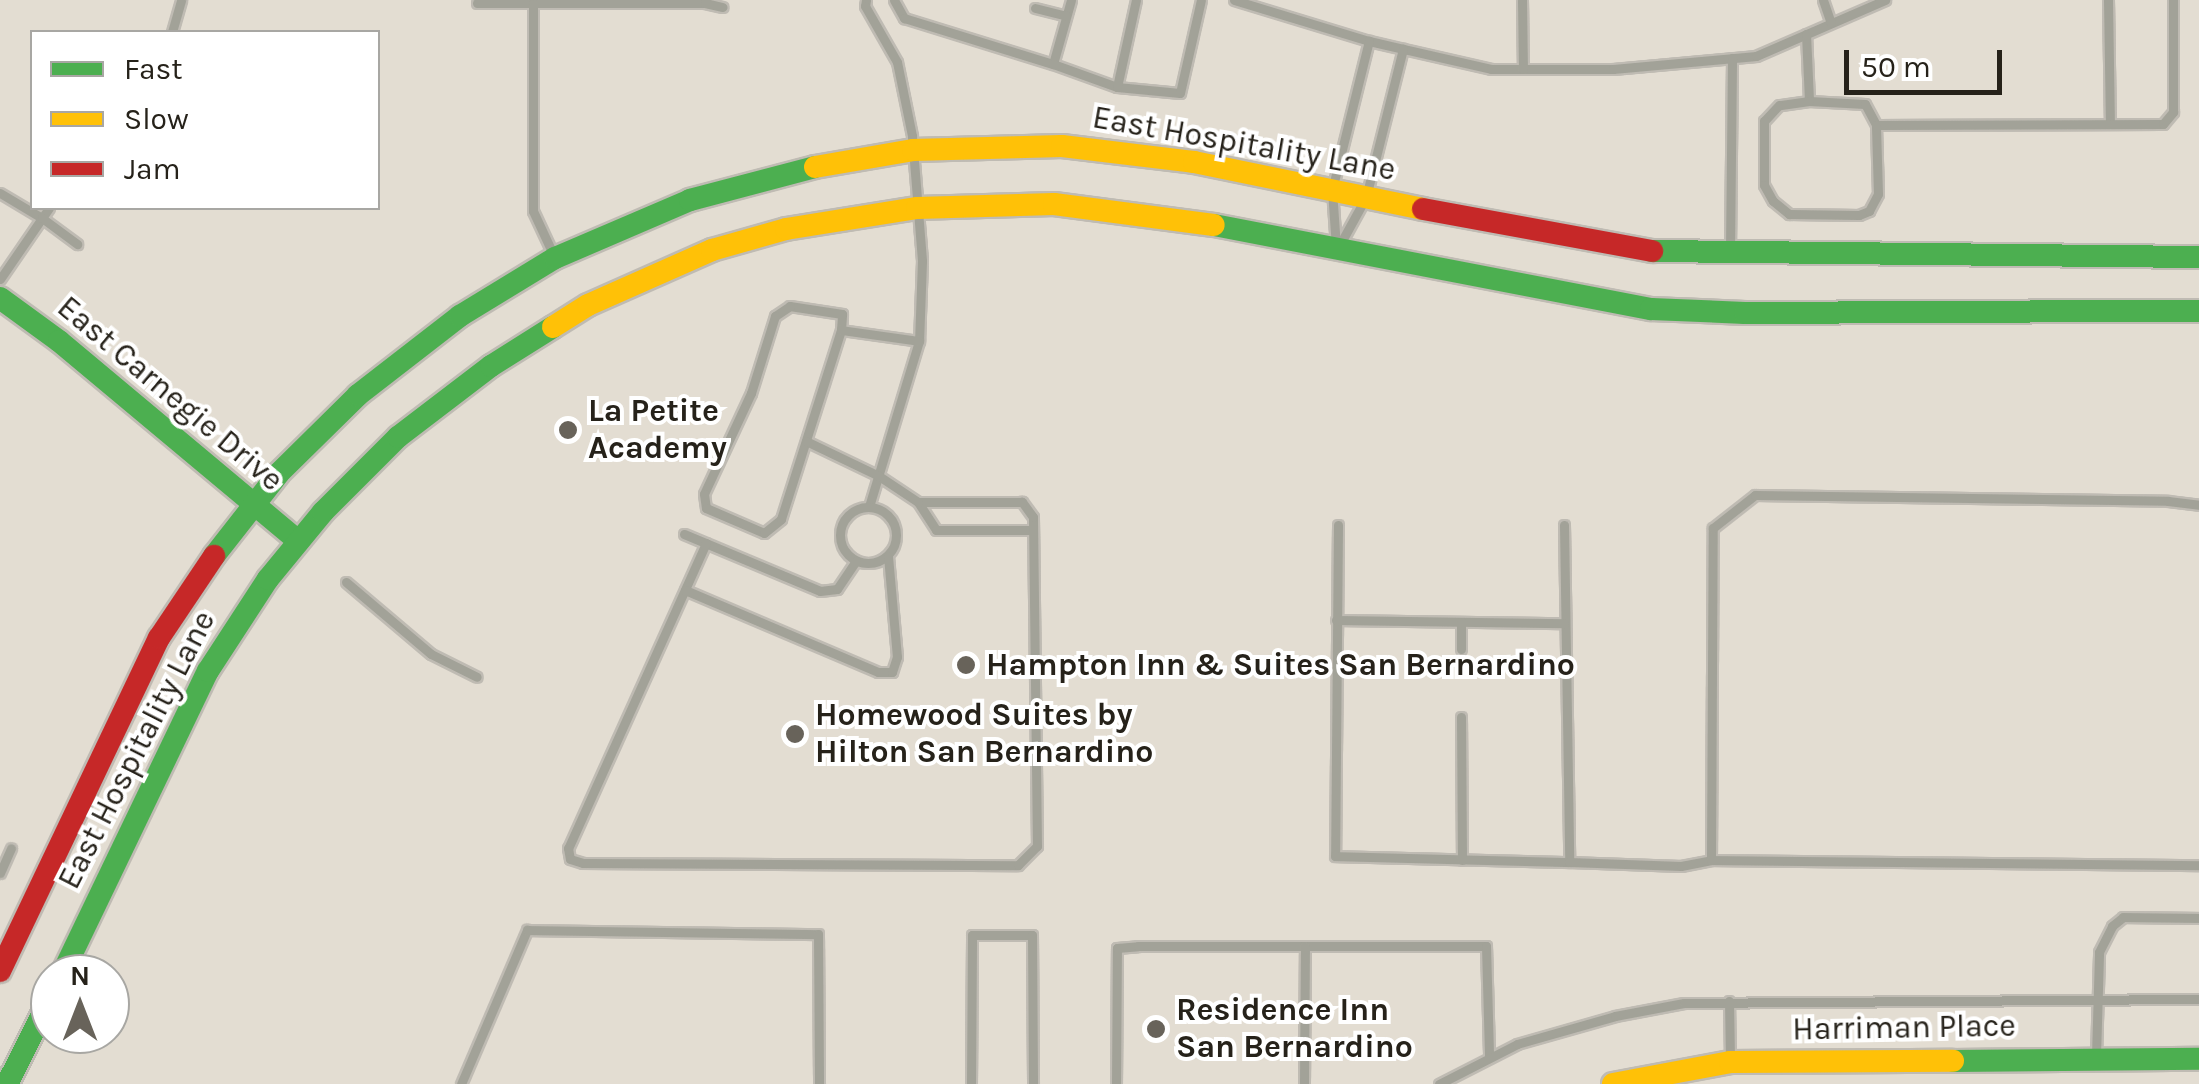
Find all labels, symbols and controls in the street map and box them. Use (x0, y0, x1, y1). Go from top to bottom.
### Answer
legend (30, 30, 380, 210)
scale bar (1849, 30, 2006, 92)
text: 50 m (1861, 49, 1931, 85)
text: Fast (124, 51, 183, 87)
street label: East Hospitality Lane (1090, 98, 1398, 190)
text: Slow (124, 101, 189, 137)
text: Jam (124, 151, 181, 187)
street label: East Carnegie Drive (49, 288, 291, 500)
place label: La Petite Academy (588, 393, 727, 468)
marker: La Petite Academy (557, 419, 579, 441)
street label: East Hospitality Lane (50, 605, 224, 895)
place label: Hampton Inn & Suites San Bernardino (986, 646, 1575, 684)
marker: Hampton Inn & Suites San Bernardino (955, 654, 977, 676)
place label: Homewood Suites by Hilton San Bernardino (815, 697, 1153, 772)
marker: Homewood Suites by Hilton San Bernardino (784, 723, 806, 745)
north arrow (30, 954, 130, 1054)
text: N (70, 959, 90, 992)
place label: Residence Inn San Bernardino (1176, 992, 1413, 1067)
street label: Harriman Place (1792, 1007, 2016, 1049)
marker: Residence Inn San Bernardino (1145, 1018, 1167, 1040)

